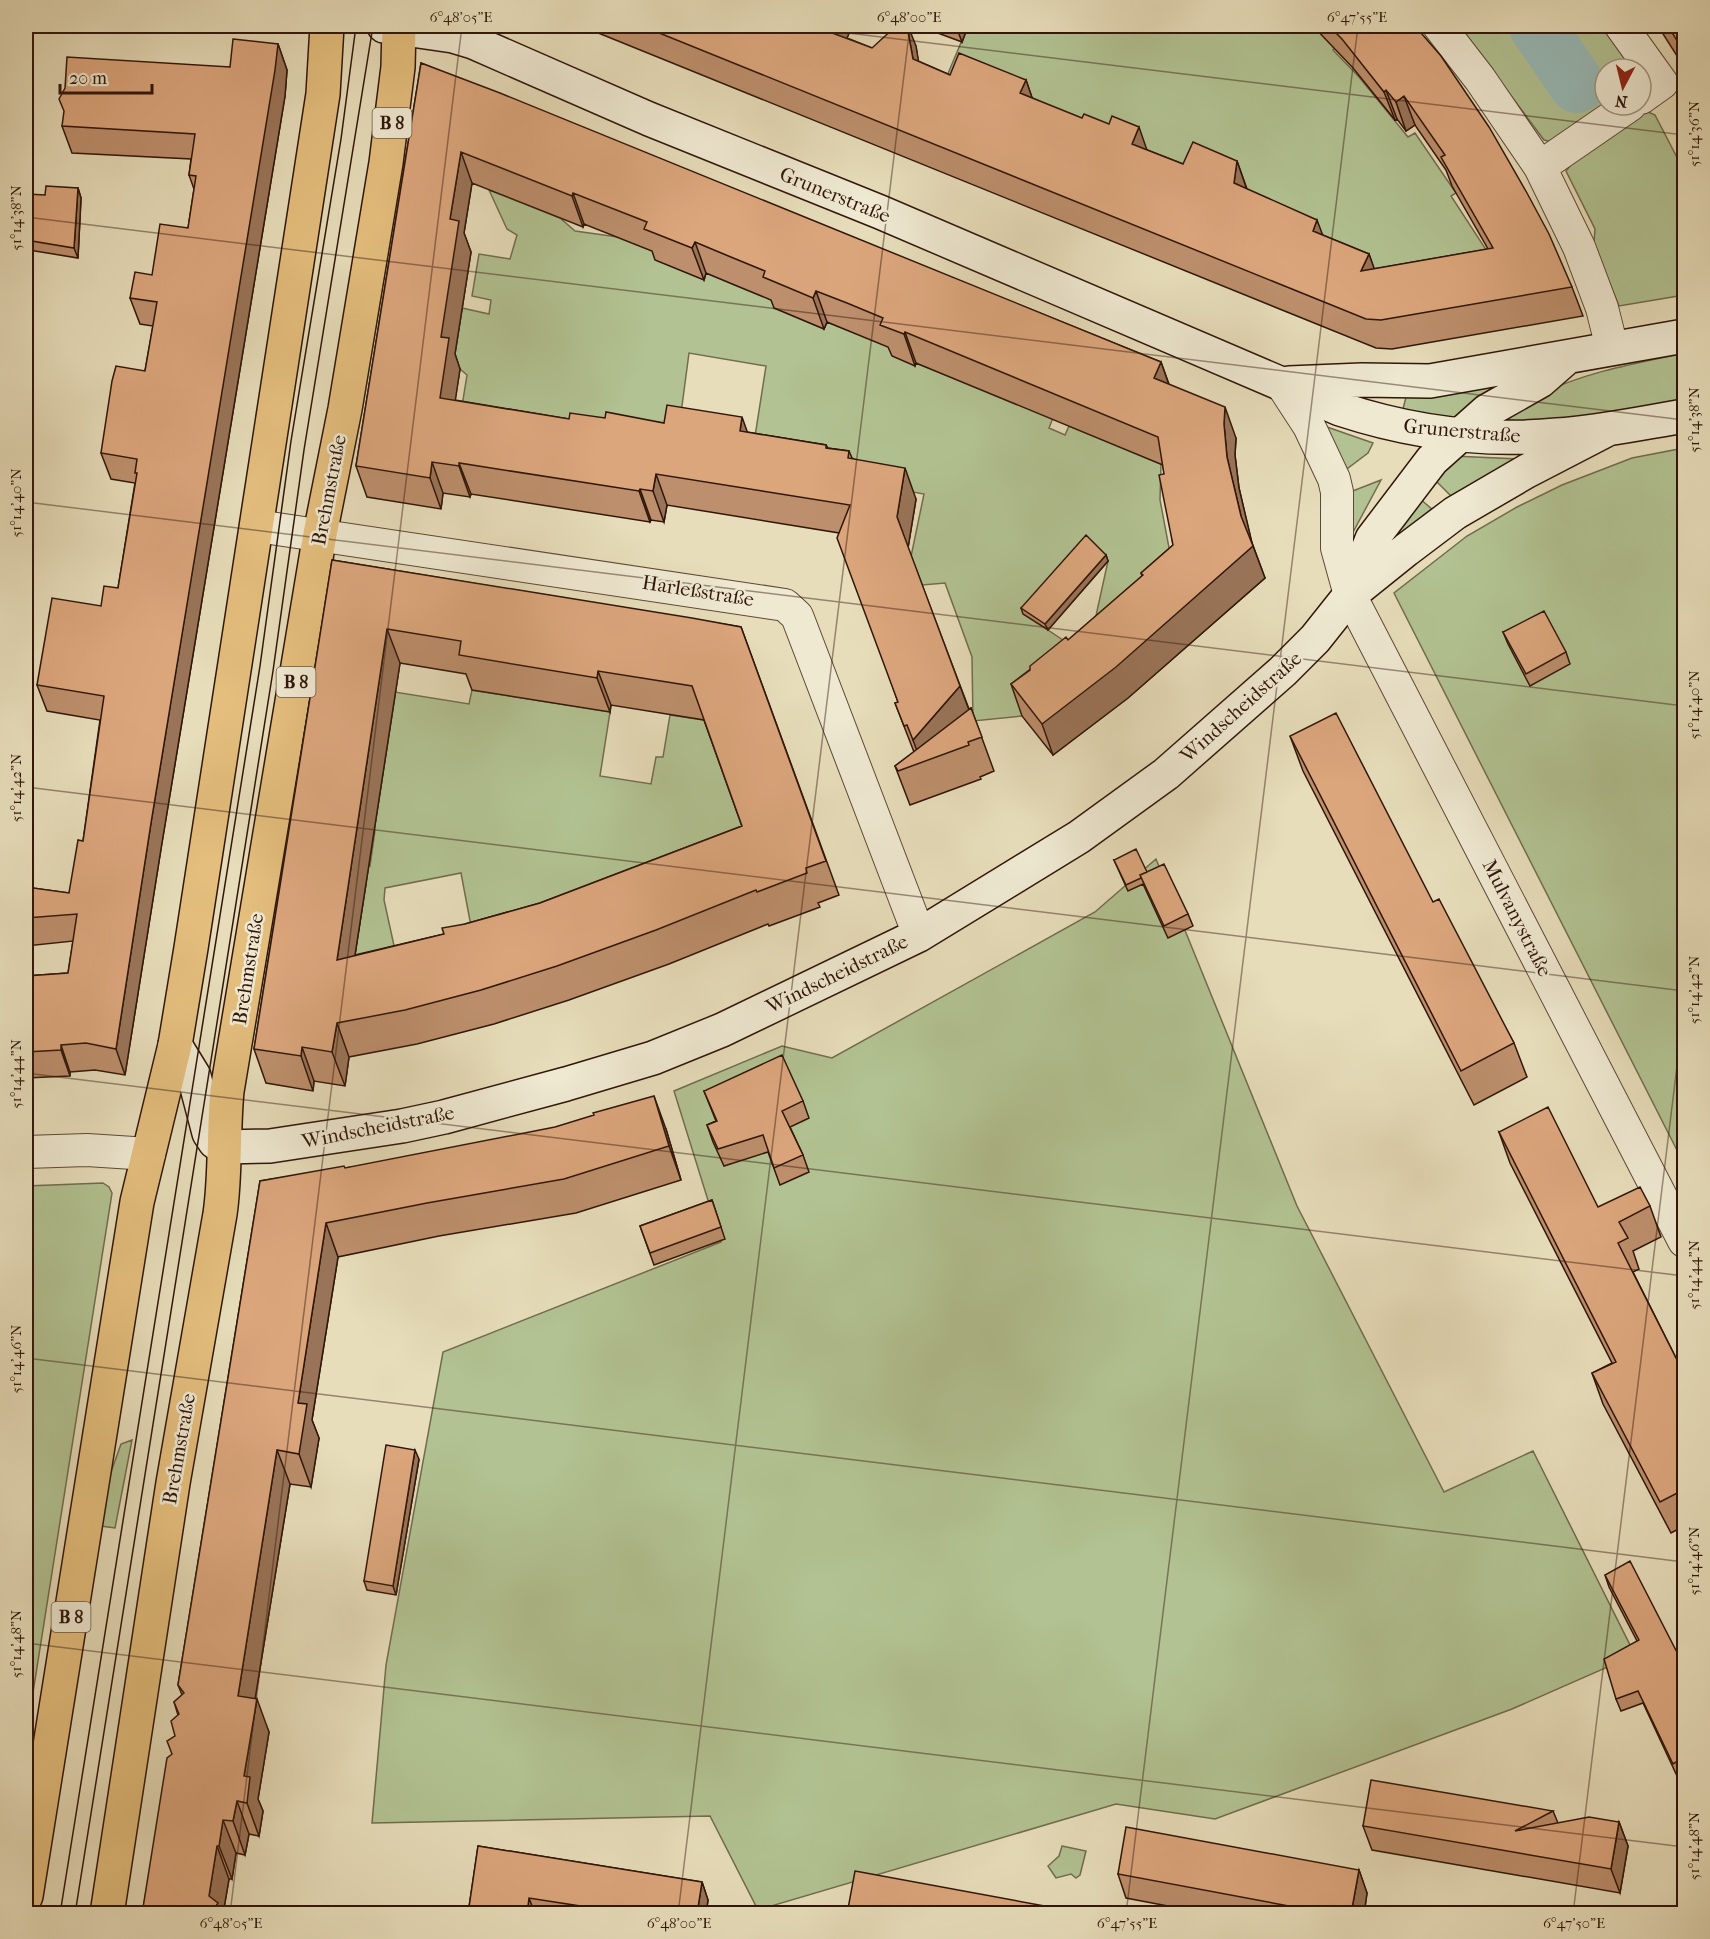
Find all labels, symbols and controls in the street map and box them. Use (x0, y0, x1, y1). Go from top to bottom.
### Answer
text: 6°48'05"E (430, 8, 492, 26)
text: 6°48'00"E (877, 8, 941, 26)
text: 6°47'55"E (1327, 8, 1387, 26)
scale bar (60, 57, 152, 95)
north arrow (1593, 57, 1653, 117)
text: 20 m (69, 68, 107, 89)
text: N (1613, 91, 1628, 112)
text: 51°14'36"N (1685, 100, 1703, 167)
road number: B 8 (372, 108, 412, 138)
street label: Grunerstraße (776, 162, 894, 228)
text: 51°14'38"N (7, 185, 25, 251)
text: 51°14'38"N (1685, 387, 1703, 453)
street label: Grunerstraße (1403, 414, 1521, 448)
street label: Brehmstraße (307, 433, 351, 547)
text: 51°14'40"N (7, 468, 25, 538)
street label: Harleßstraße (640, 571, 756, 611)
street label: Windscheidstraße (1175, 647, 1306, 768)
road number: B 8 (276, 667, 316, 697)
text: 51°14'40"N (1685, 670, 1703, 740)
text: 51°14'42"N (7, 753, 25, 822)
street label: Mulvanystraße (1478, 856, 1556, 981)
street label: Brehmstraße (228, 912, 268, 1026)
street label: Windscheidstraße (762, 930, 912, 1019)
text: 51°14'42"N (1685, 955, 1703, 1024)
text: 51°14'44"N (7, 1039, 25, 1109)
street label: Windscheidstraße (299, 1101, 456, 1153)
text: 51°14'44"N (1685, 1240, 1703, 1310)
text: 51°14'46"N (7, 1324, 25, 1393)
street label: Brehmstraße (158, 1392, 200, 1506)
text: 51°14'46"N (1685, 1526, 1703, 1595)
road number: B 8 (52, 1602, 90, 1632)
text: 51°14'48"N (7, 1609, 25, 1678)
text: 51°14'48"N (1685, 1811, 1703, 1880)
text: 6°48'05"E (200, 1914, 262, 1932)
text: 6°48'00"E (647, 1914, 711, 1932)
text: 6°47'55"E (1097, 1914, 1157, 1932)
text: 6°47'50"E (1543, 1914, 1605, 1932)

